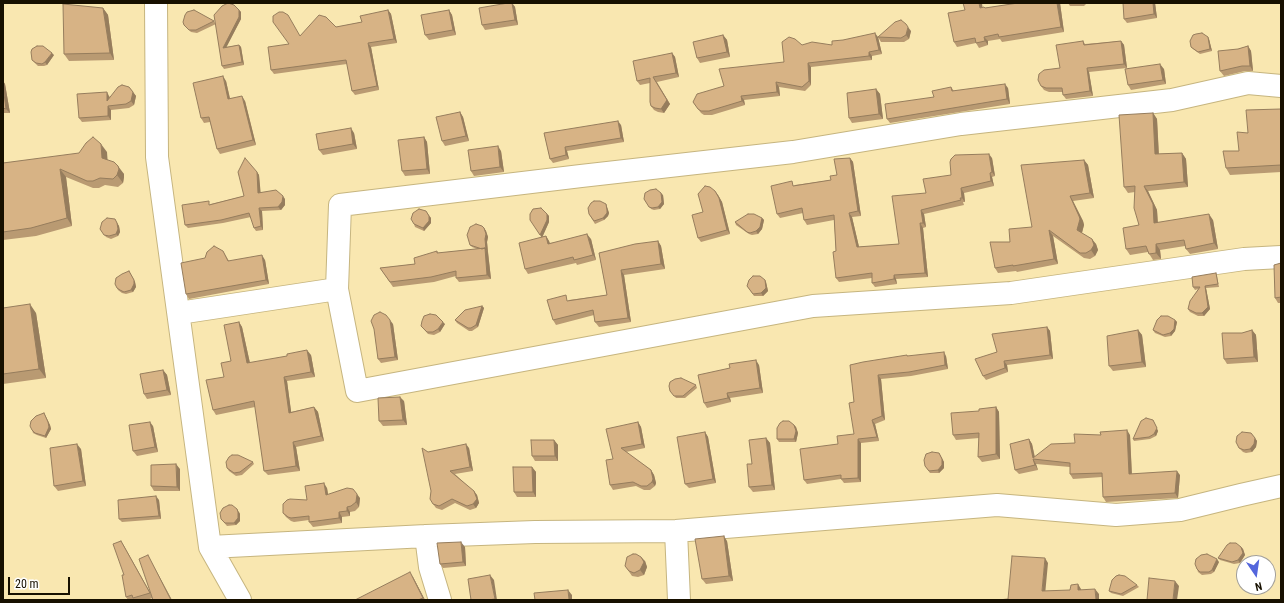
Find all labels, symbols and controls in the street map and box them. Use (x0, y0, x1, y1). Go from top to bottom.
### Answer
north arrow (1236, 555, 1276, 595)
scale bar (10, 569, 72, 595)
text: 20 m (15, 577, 39, 591)
text: N (1254, 579, 1263, 593)

